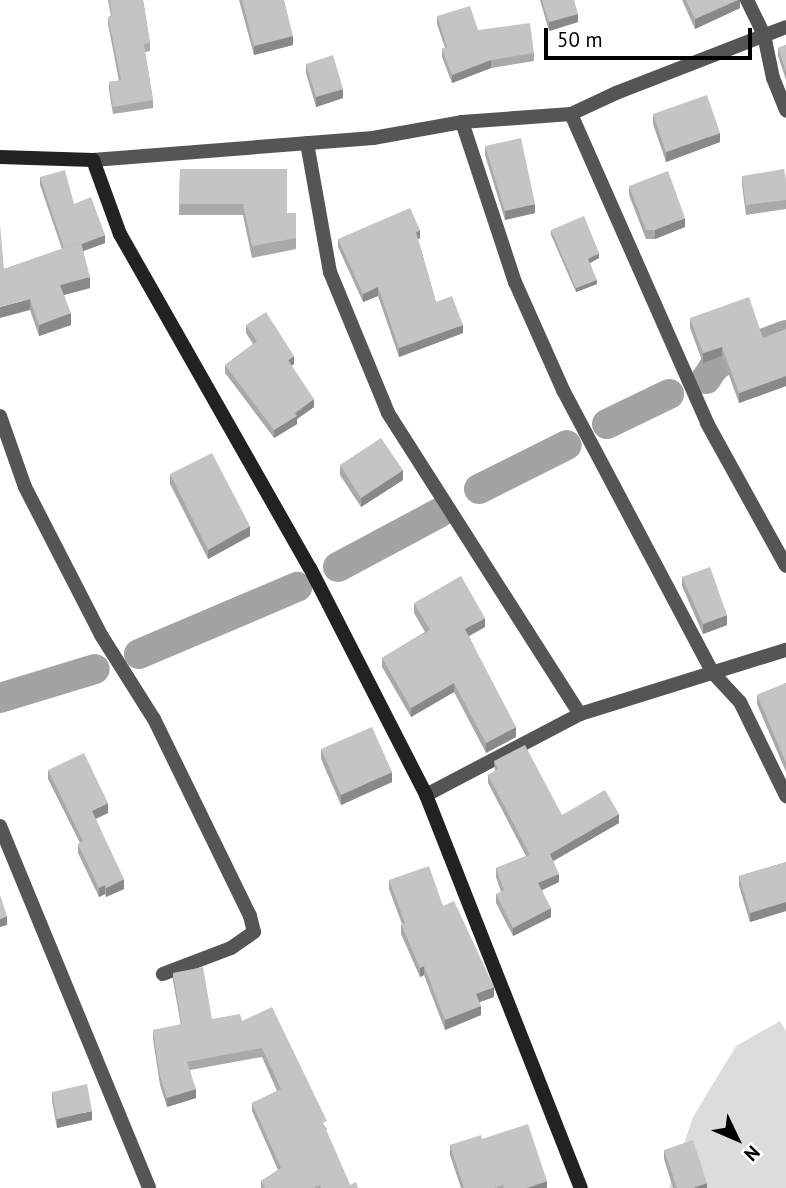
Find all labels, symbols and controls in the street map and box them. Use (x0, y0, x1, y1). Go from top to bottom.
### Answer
scale bar (548, 14, 756, 58)
text: 50 m (557, 26, 603, 53)
north arrow (702, 1104, 772, 1174)
text: N (739, 1141, 765, 1166)

